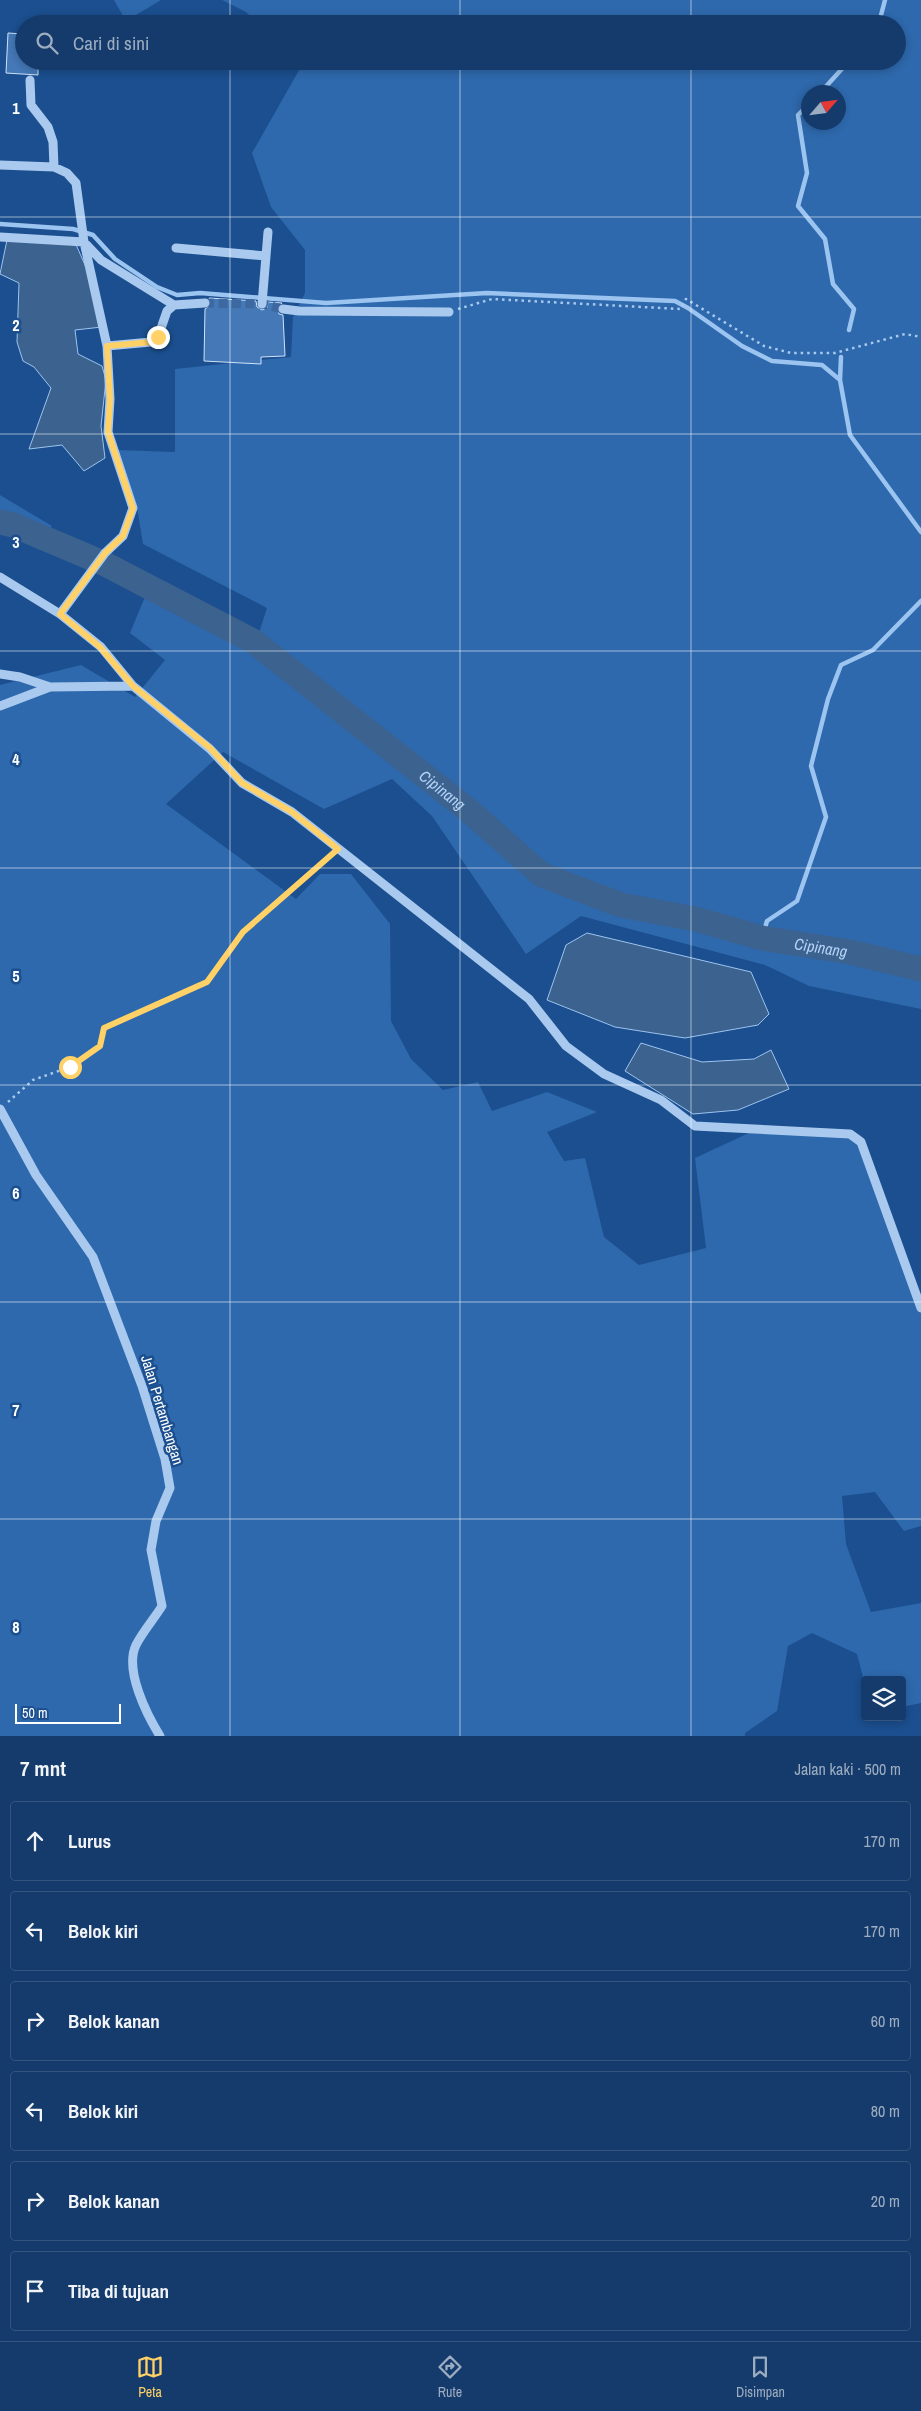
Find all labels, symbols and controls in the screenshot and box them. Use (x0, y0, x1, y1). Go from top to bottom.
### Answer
search box (15, 15, 906, 70)
icon: search (33, 29, 61, 57)
text: Cari di sini (73, 30, 149, 56)
north arrow (801, 85, 846, 130)
text: 1 (12, 97, 20, 119)
text: 2 (12, 314, 20, 336)
route end (147, 326, 170, 349)
text: 3 (12, 531, 20, 553)
text: 4 (12, 748, 20, 770)
water label: Cipinang (415, 765, 470, 815)
water label: Cipinang (793, 932, 849, 962)
text: 5 (12, 965, 20, 987)
route start (59, 1056, 82, 1079)
text: 6 (12, 1182, 20, 1204)
street label: Jalan Pertambangan (136, 1353, 189, 1467)
text: 7 (12, 1399, 20, 1421)
text: 8 (12, 1616, 20, 1638)
map controls (861, 1676, 906, 1721)
button: layers (861, 1676, 906, 1721)
scale bar (15, 1701, 121, 1724)
text: 50 m (22, 1704, 48, 1722)
text: 7 mnt (20, 1754, 66, 1783)
text: Jalan kaki · 500 m (795, 1758, 901, 1780)
icon: ahead (21, 1827, 49, 1855)
text: Lurus (68, 1828, 111, 1854)
text: 170 m (864, 1830, 900, 1852)
icon: left (21, 1917, 49, 1945)
text: Belok kiri (68, 1918, 138, 1944)
text: 170 m (864, 1920, 900, 1942)
icon: right (21, 2007, 49, 2035)
text: Belok kanan (68, 2008, 160, 2034)
text: 60 m (871, 2010, 900, 2032)
icon: left (21, 2097, 49, 2125)
text: Belok kiri (68, 2098, 138, 2124)
text: 80 m (871, 2100, 900, 2122)
icon: right (21, 2187, 49, 2215)
text: Belok kanan (68, 2188, 160, 2214)
text: 20 m (871, 2190, 900, 2212)
icon: arrive (21, 2277, 49, 2305)
text: Tiba di tujuan (68, 2278, 169, 2304)
tab: Peta (136, 2353, 164, 2401)
tab: Rute (436, 2353, 464, 2401)
tab: Disimpan (736, 2353, 785, 2401)

